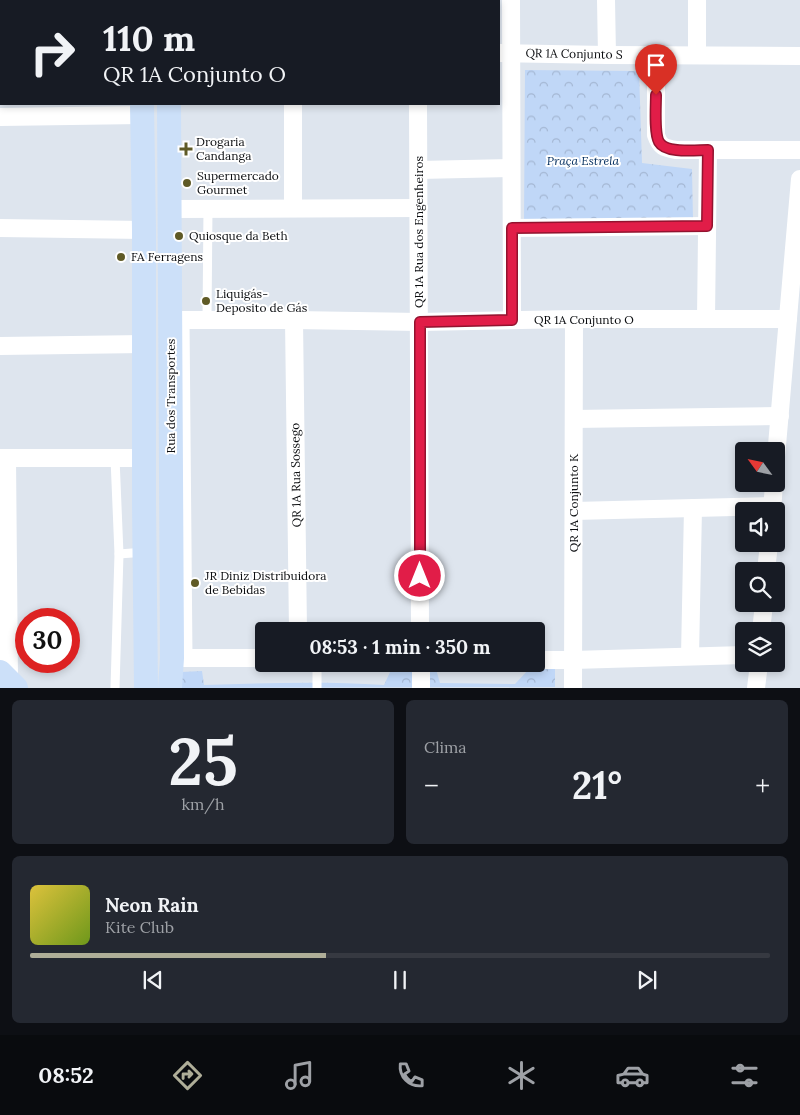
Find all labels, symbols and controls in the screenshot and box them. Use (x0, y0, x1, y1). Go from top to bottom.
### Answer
text: 110 m (103, 16, 195, 61)
icon: right (20, 20, 85, 85)
pin (635, 44, 677, 95)
street label: QR 1A Conjunto S (525, 45, 623, 62)
icon: arrive (642, 51, 670, 79)
text: QR 1A Conjunto O (103, 60, 286, 88)
place label: Drogaria Candanga (196, 134, 251, 163)
marker: Drogaria Candanga (180, 143, 192, 155)
park label: Praça Estrela (547, 153, 620, 168)
street label: QR 1A Rua dos Engenheiros (411, 155, 426, 308)
place label: Supermercado Gourmet (197, 168, 279, 197)
marker: Supermercado Gourmet (181, 177, 193, 189)
place label: Quiosque da Beth (189, 228, 288, 243)
marker: Quiosque da Beth (173, 230, 185, 242)
place label: FA Ferragens (131, 249, 204, 264)
marker: FA Ferragens (115, 251, 127, 263)
place label: Liquigás- Deposito de Gás (216, 286, 308, 315)
marker: Liquigás- Deposito de Gás (200, 295, 212, 307)
street label: QR 1A Conjunto O (534, 312, 634, 327)
street label: Rua dos Transportes (163, 338, 178, 453)
street label: QR 1A Rua Sossego (287, 423, 304, 527)
north arrow (735, 442, 785, 492)
map controls (735, 442, 785, 672)
street label: QR 1A Conjunto K (566, 453, 581, 552)
button: sound (735, 502, 785, 552)
position arrow (393, 549, 445, 601)
button: search (735, 562, 785, 612)
place label: JR Diniz Distribuidora de Bebidas (204, 568, 327, 597)
marker: JR Diniz Distribuidora de Bebidas (189, 577, 201, 589)
speed limit sign: 30 (15, 608, 80, 673)
button: layers (735, 622, 785, 672)
text: 08:53 · 1 min · 350 m (309, 635, 491, 659)
text: 25 (168, 720, 238, 803)
text: Clima (424, 737, 467, 757)
text: 21° (572, 761, 622, 809)
text: − (424, 768, 439, 804)
text: + (755, 768, 770, 804)
text: km/h (181, 794, 225, 814)
text: Neon Rain (105, 893, 199, 917)
text: Kite Club (105, 917, 174, 937)
icon: previous (139, 966, 167, 994)
icon: pause (386, 966, 414, 994)
icon: next (633, 966, 661, 994)
icon: directions (170, 1058, 205, 1093)
icon: music (282, 1058, 317, 1093)
icon: phone (393, 1058, 428, 1093)
icon: climate (504, 1058, 539, 1093)
icon: car (615, 1058, 650, 1093)
icon: filters (727, 1058, 762, 1093)
text: 08:52 (38, 1061, 94, 1089)

